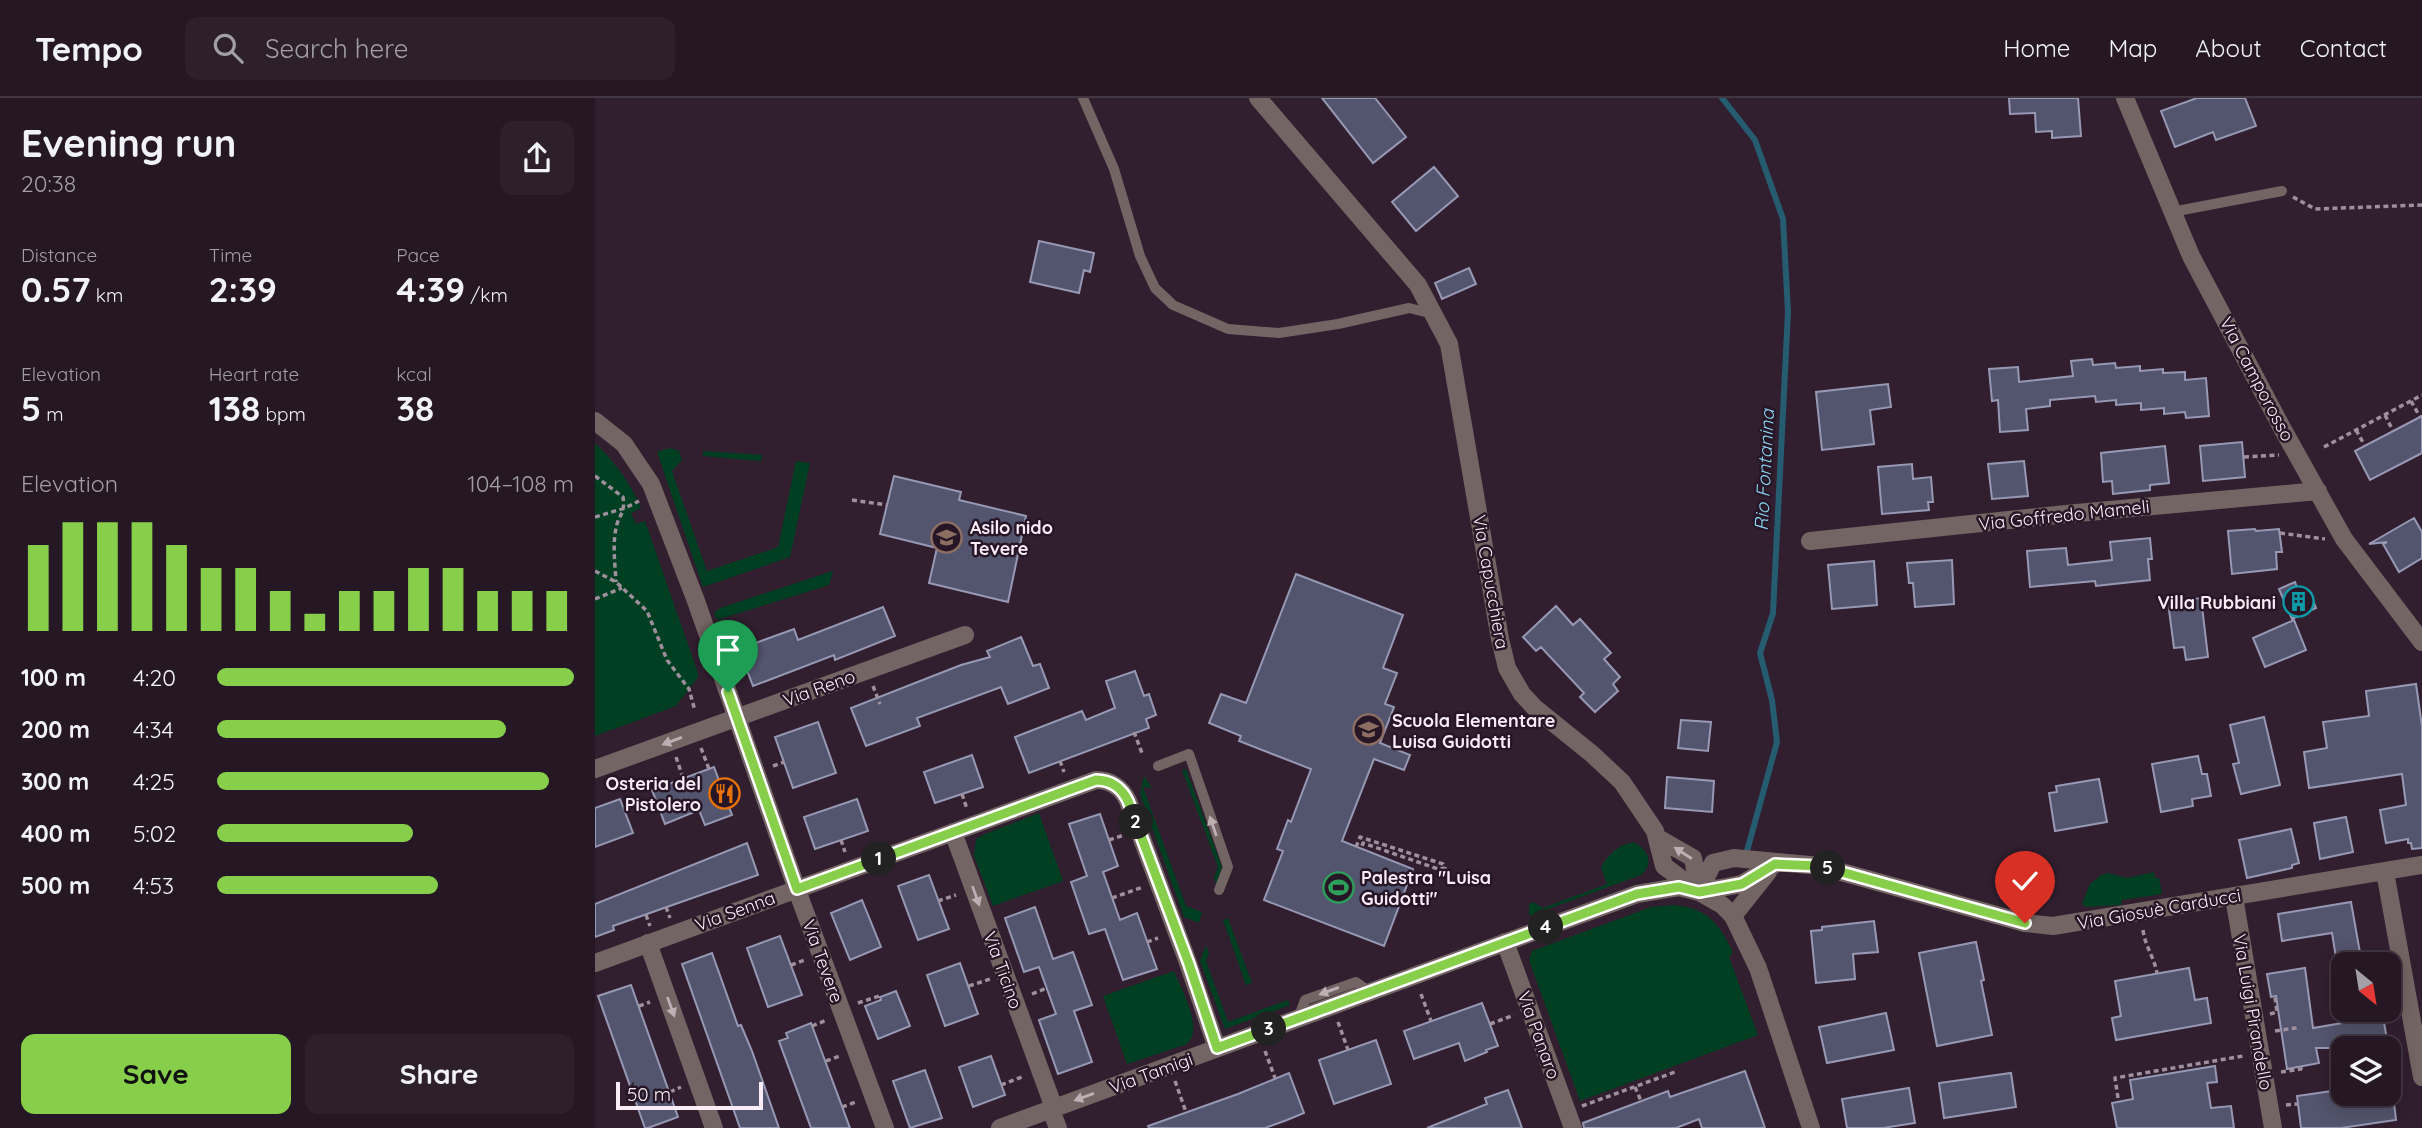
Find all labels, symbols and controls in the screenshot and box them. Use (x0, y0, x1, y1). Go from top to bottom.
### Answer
search box (185, 17, 675, 80)
text: Tempo (35, 28, 143, 69)
icon: search (209, 29, 247, 67)
text: Search here (265, 32, 408, 65)
text: Home (2003, 33, 2070, 63)
text: Map (2108, 33, 2157, 63)
text: About (2195, 33, 2262, 63)
text: Contact (2300, 33, 2387, 63)
text: Evening run (21, 119, 236, 167)
button: share (500, 121, 574, 195)
text: 20:38 (21, 169, 76, 198)
text: Distance (21, 243, 97, 267)
text: Time (209, 243, 252, 267)
text: Pace (396, 243, 440, 267)
text: 0.57 (21, 267, 91, 311)
text: 2:39 (209, 267, 277, 311)
text: 4:39 (396, 267, 465, 311)
text: km (91, 283, 123, 307)
text: /km (465, 283, 508, 307)
street label: Via Camporosso (2215, 313, 2299, 445)
text: Elevation (21, 362, 101, 386)
text: Heart rate (209, 362, 299, 386)
text: kcal (396, 362, 432, 386)
text: 5 (21, 386, 41, 430)
text: 138 (209, 386, 260, 430)
text: 38 (396, 386, 434, 430)
text: m (41, 402, 64, 426)
text: bpm (260, 402, 306, 426)
water label: Rio Fontanina (1749, 407, 1779, 531)
text: Elevation (21, 469, 118, 498)
text: 104–108 m (467, 469, 574, 498)
street label: Via Goffredo Mameli (1977, 495, 2151, 535)
street label: Via Capucchiera (1468, 513, 1514, 651)
place label: Asilo nido Tevere (970, 516, 1053, 560)
school or university icon: Asilo nido Tevere (930, 520, 964, 554)
building icon: Villa Rubbiani (2282, 585, 2316, 619)
place label: Villa Rubbiani (2158, 591, 2276, 614)
pin (698, 620, 758, 692)
icon: arrive (709, 631, 747, 669)
text: 100 m (21, 663, 86, 692)
text: 4:20 (133, 663, 176, 692)
street label: Via Reno (780, 664, 858, 712)
place label: Scuola Elementare Luisa Guidotti (1392, 709, 1555, 753)
school or university icon: Scuola Elementare Luisa Guidotti (1352, 713, 1386, 747)
text: 200 m (21, 715, 90, 744)
text: 4:34 (133, 715, 174, 744)
one-way arrow (662, 736, 683, 747)
text: 300 m (21, 767, 89, 796)
text: 4:25 (133, 767, 175, 796)
place label: Osteria del Pistolero (606, 772, 701, 816)
restaurant icon: Osteria del Pistolero (707, 776, 741, 810)
pin: 2 (1119, 804, 1153, 840)
text: 2 (1130, 809, 1141, 833)
one-way arrow (1207, 815, 1218, 836)
text: 400 m (21, 819, 90, 848)
text: 5:02 (133, 819, 176, 848)
pin: 1 (861, 842, 897, 876)
text: 1 (875, 846, 882, 870)
one-way arrow (1673, 846, 1693, 859)
pin: 5 (1811, 850, 1845, 886)
pin (1995, 851, 2055, 923)
text: 5 (1822, 855, 1833, 879)
icon: check (2006, 862, 2044, 900)
place label: Palestra "Luisa Guidotti" (1361, 866, 1491, 910)
sports icon: Palestra "Luisa Guidotti" (1321, 870, 1355, 904)
text: 500 m (21, 871, 90, 900)
text: 4:53 (133, 871, 174, 900)
street label: Via Giosuè Carducci (2075, 883, 2243, 935)
street label: Via Senna (692, 886, 778, 936)
one-way arrow (971, 886, 982, 907)
pin: 4 (1529, 910, 1563, 944)
text: 4 (1540, 914, 1551, 938)
street label: Via Tevere (797, 916, 849, 1006)
street label: Via Ticino (978, 928, 1028, 1012)
street label: Via Luigi Pirandello (2228, 932, 2278, 1092)
north arrow (2331, 952, 2401, 1022)
map controls (2331, 952, 2401, 1106)
one-way arrow (1319, 986, 1340, 997)
street label: Via Panaro (1512, 988, 1566, 1082)
one-way arrow (666, 997, 677, 1018)
pin: 3 (1251, 1012, 1287, 1046)
text: 3 (1263, 1016, 1274, 1040)
button: Save (21, 1034, 291, 1114)
button: Share (305, 1034, 574, 1114)
button: layers (2331, 1036, 2401, 1106)
street label: Via Tamigi (1106, 1047, 1196, 1099)
scale bar (616, 1079, 763, 1111)
text: 50 m (627, 1082, 671, 1106)
one-way arrow (1073, 1092, 1094, 1103)

